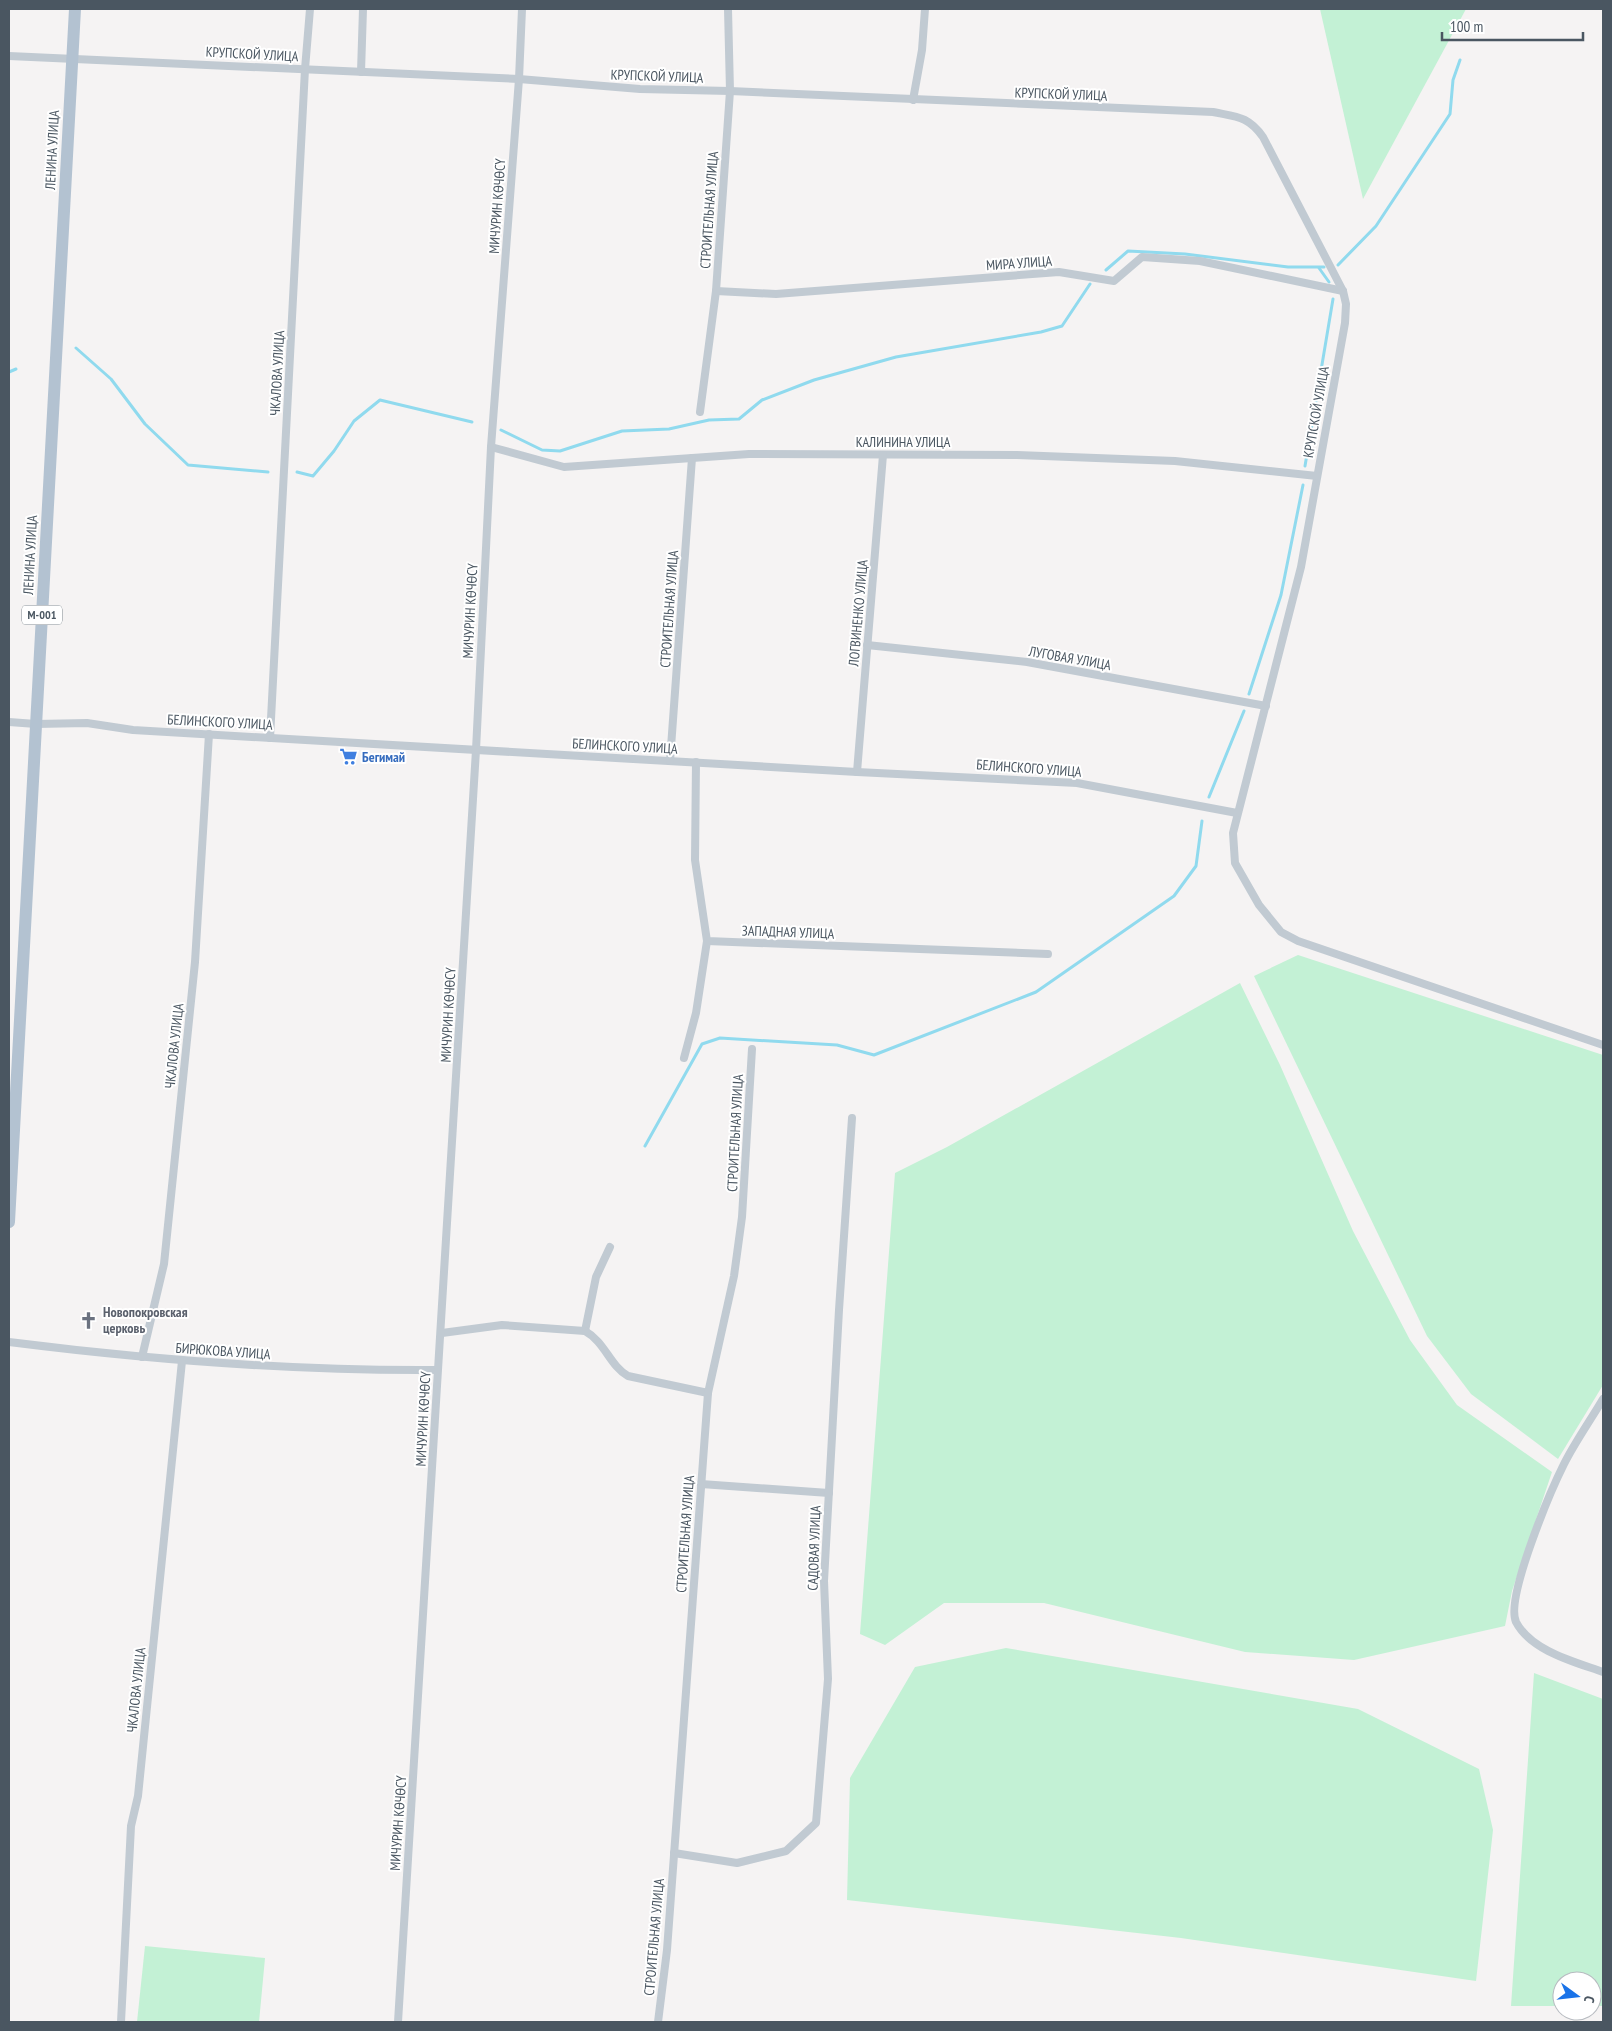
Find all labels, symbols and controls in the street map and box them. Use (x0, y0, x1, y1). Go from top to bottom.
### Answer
scale bar (1442, 10, 1583, 42)
text: 100 m (1450, 17, 1483, 36)
street label: КРУПСКОЙ УЛИЦА (205, 43, 299, 65)
street label: КРУПСКОЙ УЛИЦА (610, 65, 704, 87)
street label: КРУПСКОЙ УЛИЦА (1014, 83, 1108, 105)
street label: ЛЕНИНА УЛИЦА (41, 109, 63, 191)
street label: СТРОИТЕЛЬНАЯ УЛИЦА (696, 150, 722, 269)
street label: МИЧУРИН КӨЧӨСҮ (485, 157, 509, 254)
street label: МИРА УЛИЦА (985, 252, 1053, 274)
street label: ЧКАЛОВА УЛИЦА (266, 329, 288, 416)
street label: КРУПСКОЙ УЛИЦА (1299, 364, 1333, 459)
street label: КАЛИНИНА УЛИЦА (856, 433, 951, 451)
street label: ЛЕНИНА УЛИЦА (19, 514, 41, 596)
street label: СТРОИТЕЛЬНАЯ УЛИЦА (656, 549, 682, 668)
street label: ЛОГВИНЕНКО УЛИЦА (844, 559, 872, 668)
street label: МИЧУРИН КӨЧӨСҮ (459, 562, 482, 659)
road number: М-001 (22, 606, 62, 624)
street label: ЛУГОВАЯ УЛИЦА (1026, 642, 1113, 674)
street label: БЕЛИНСКОГО УЛИЦА (167, 710, 273, 734)
street label: БЕЛИНСКОГО УЛИЦА (572, 734, 678, 758)
supermarket icon: Бегимай (338, 747, 358, 767)
place label: Бегимай (362, 748, 405, 766)
street label: БЕЛИНСКОГО УЛИЦА (976, 755, 1083, 781)
street label: ЗАПАДНАЯ УЛИЦА (741, 921, 835, 943)
street label: МИЧУРИН КӨЧӨСҮ (437, 966, 460, 1063)
street label: ЧКАЛОВА УЛИЦА (161, 1002, 187, 1089)
street label: СТРОИТЕЛЬНАЯ УЛИЦА (723, 1073, 747, 1192)
place label: Новопокровская церковь (103, 1303, 188, 1337)
church icon: Новопокровская церковь (79, 1310, 99, 1330)
street label: БИРЮКОВА УЛИЦА (175, 1339, 271, 1363)
street label: МИЧУРИН КӨЧӨСҮ (412, 1370, 435, 1467)
street label: СТРОИТЕЛЬНАЯ УЛИЦА (672, 1474, 698, 1593)
street label: САДОВАЯ УЛИЦА (804, 1505, 824, 1591)
street label: ЧКАЛОВА УЛИЦА (123, 1646, 149, 1733)
street label: МИЧУРИН КӨЧӨСҮ (386, 1774, 410, 1871)
street label: СТРОИТЕЛЬНАЯ УЛИЦА (640, 1877, 668, 1996)
north arrow (1552, 1971, 1602, 2021)
text: С (1580, 1994, 1599, 2005)

